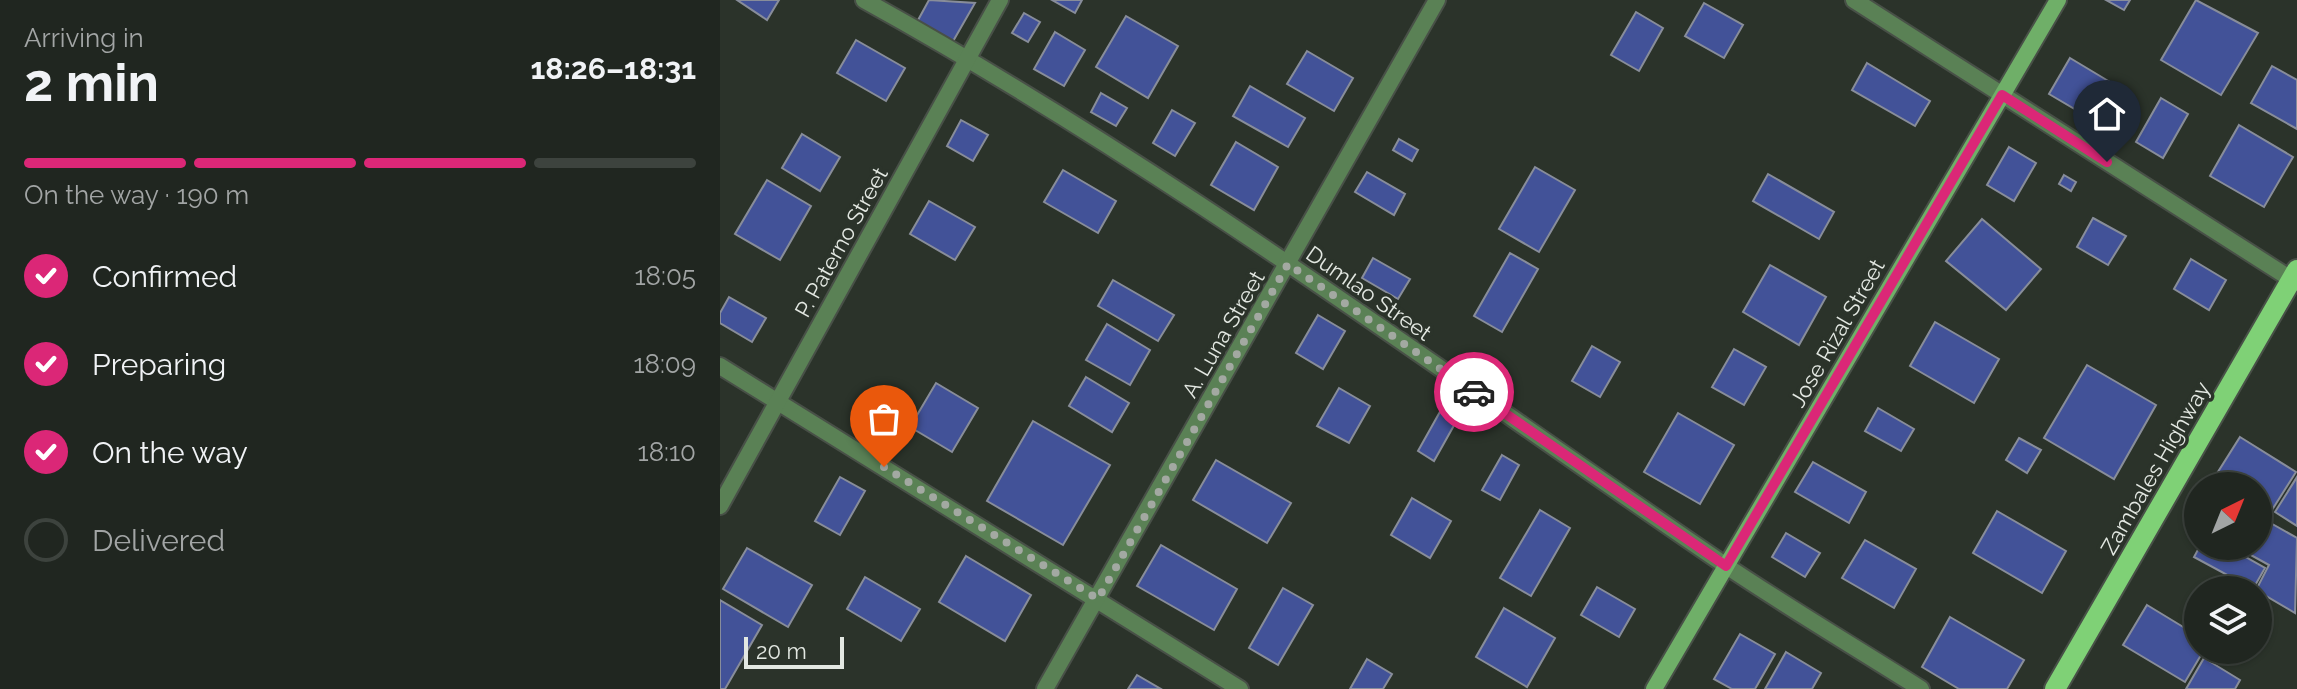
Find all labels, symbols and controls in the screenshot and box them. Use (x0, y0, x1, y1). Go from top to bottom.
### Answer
text: Arriving in (24, 23, 144, 53)
text: 18:26–18:31 (531, 51, 696, 86)
text: 2 min (24, 52, 159, 113)
pin (2073, 80, 2141, 162)
icon: home (2085, 92, 2129, 136)
street label: P. Paterno Street (789, 162, 893, 321)
text: On the way · 190 m (24, 180, 249, 210)
street label: Dumlao Street (1301, 240, 1437, 346)
icon: check (24, 254, 68, 298)
street label: Jose Rizal Street (1784, 254, 1890, 412)
text: Confirmed (92, 259, 237, 294)
text: 18:05 (634, 261, 696, 291)
street label: A. Luna Street (1176, 266, 1270, 402)
icon: check (24, 342, 68, 386)
text: Preparing (92, 347, 226, 382)
text: 18:09 (633, 349, 696, 379)
courier (1434, 352, 1514, 432)
icon: car (1452, 370, 1496, 414)
street label: Zambales Highway (2095, 377, 2215, 559)
pin (850, 385, 918, 467)
icon: bag (862, 397, 906, 441)
icon: check (24, 430, 68, 474)
text: On the way (92, 435, 248, 470)
text: 18:10 (638, 437, 696, 467)
north arrow (2184, 472, 2272, 560)
map controls (2184, 472, 2272, 664)
text: Delivered (92, 523, 225, 558)
button: layers (2184, 576, 2272, 664)
scale bar (744, 633, 844, 669)
text: 20 m (756, 638, 807, 664)

